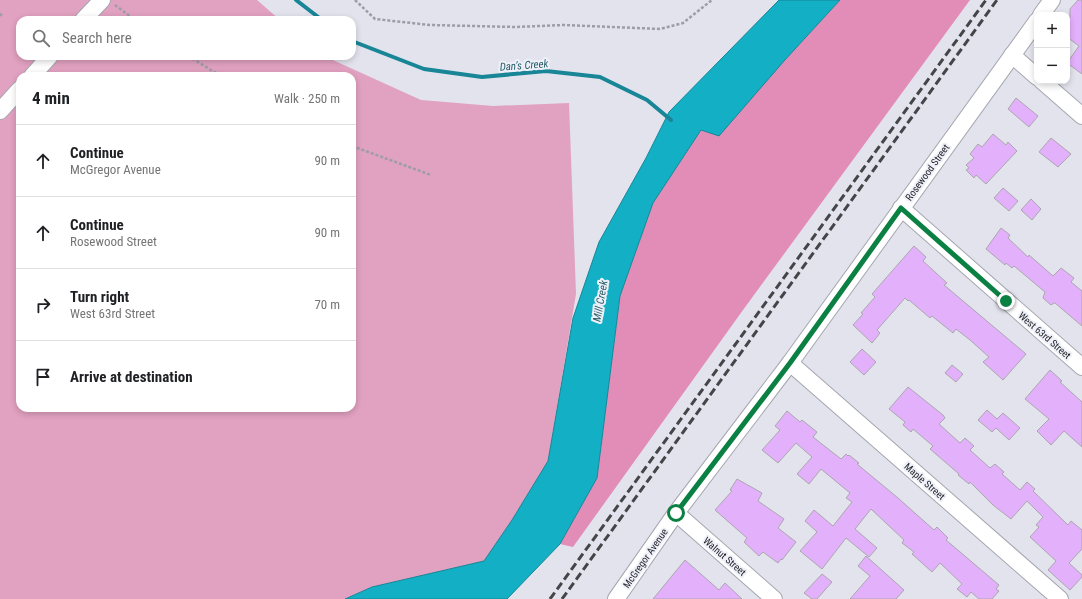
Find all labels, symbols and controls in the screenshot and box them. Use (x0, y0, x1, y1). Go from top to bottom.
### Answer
map controls (1034, 12, 1070, 84)
button: + (1034, 12, 1070, 48)
search box (16, 16, 356, 60)
icon: search (30, 27, 52, 49)
text: Search here (62, 29, 132, 47)
button: − (1034, 48, 1070, 84)
water label: Dan’s Creek (499, 57, 549, 74)
text: 4 min (32, 88, 70, 108)
text: Walk · 250 m (274, 91, 340, 106)
street label: Rosewood Street (903, 142, 952, 203)
text: Continue (70, 144, 124, 162)
icon: ahead (32, 150, 54, 172)
text: 90 m (314, 153, 340, 168)
text: McGregor Avenue (70, 162, 161, 177)
text: Continue (70, 216, 124, 234)
icon: ahead (32, 222, 54, 244)
text: 90 m (314, 225, 340, 240)
text: Rosewood Street (70, 234, 157, 249)
water label: Mill Creek (590, 279, 611, 323)
text: Turn right (70, 288, 129, 306)
route end (997, 292, 1015, 310)
icon: right (32, 294, 54, 316)
text: 70 m (314, 297, 340, 312)
text: West 63rd Street (70, 306, 155, 321)
street label: West 63rd Street (1016, 310, 1073, 361)
icon: arrive (32, 366, 54, 388)
text: Arrive at destination (70, 368, 193, 386)
street label: Maple Street (902, 461, 947, 502)
route start (667, 504, 685, 522)
street label: McGregor Avenue (621, 526, 670, 590)
street label: Walnut Street (701, 535, 748, 578)

